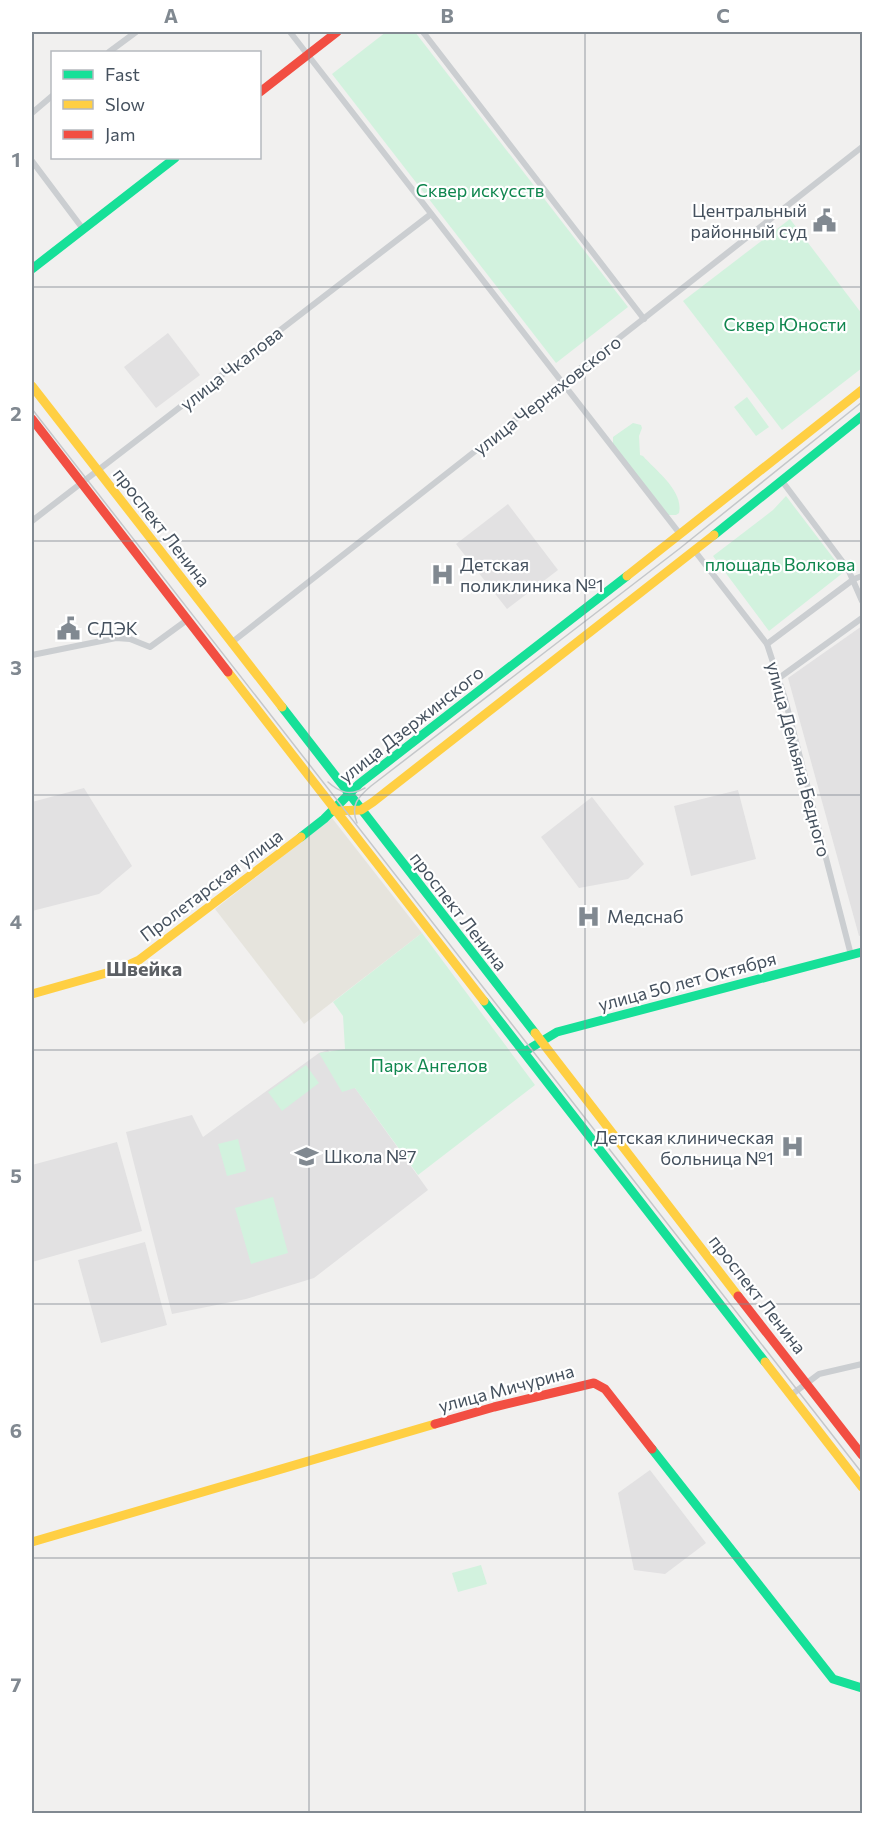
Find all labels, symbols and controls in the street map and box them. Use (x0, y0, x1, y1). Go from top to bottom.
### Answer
text: A (164, 3, 178, 27)
text: B (440, 3, 454, 27)
text: C (716, 3, 730, 27)
legend (51, 51, 261, 159)
text: Fast (105, 63, 140, 85)
text: Slow (105, 93, 145, 115)
text: Jam (105, 123, 135, 145)
text: 1 (11, 147, 21, 171)
park label: Сквер искусств (416, 179, 544, 201)
place label: Центральный районный суд (691, 199, 807, 242)
public building icon: Центральный районный суд (812, 207, 838, 233)
park label: Сквер Юности (723, 313, 847, 335)
street label: улица Чкалова (175, 321, 287, 415)
street label: улица Черняховского (469, 330, 625, 460)
text: 2 (10, 401, 22, 425)
street label: проспект Ленина (109, 463, 215, 591)
place label: Детская поликлиника №1 (460, 553, 604, 596)
park label: площадь Волкова (705, 553, 855, 575)
hospital icon: Детская поликлиника №1 (429, 561, 455, 587)
public building icon: СДЭК (56, 615, 82, 641)
place label: СДЭК (87, 617, 138, 639)
text: 3 (10, 655, 22, 679)
street label: улица Демьяна Бедного (762, 659, 836, 859)
street label: улица Дзержинского (334, 661, 488, 787)
street label: Пролетарская улица (135, 824, 287, 946)
street label: проспект Ленина (406, 847, 512, 975)
hospital icon: Медснаб (576, 903, 602, 929)
place label: Медснаб (607, 905, 684, 927)
text: 4 (10, 909, 22, 933)
street label: улица 50 лет Октября (596, 947, 778, 1015)
district label: Швейка (106, 956, 182, 980)
park label: Парк Ангелов (371, 1054, 488, 1076)
place label: Детская клиническая больница №1 (594, 1126, 774, 1169)
hospital icon: Детская клиническая больница №1 (779, 1134, 805, 1160)
school or university icon: Школа №7 (293, 1143, 319, 1169)
place label: Школа №7 (324, 1145, 416, 1167)
text: 5 (10, 1163, 22, 1187)
street label: проспект Ленина (705, 1230, 811, 1358)
street label: улица Мичурина (436, 1359, 576, 1417)
text: 6 (10, 1418, 22, 1442)
text: 7 (11, 1672, 22, 1696)

